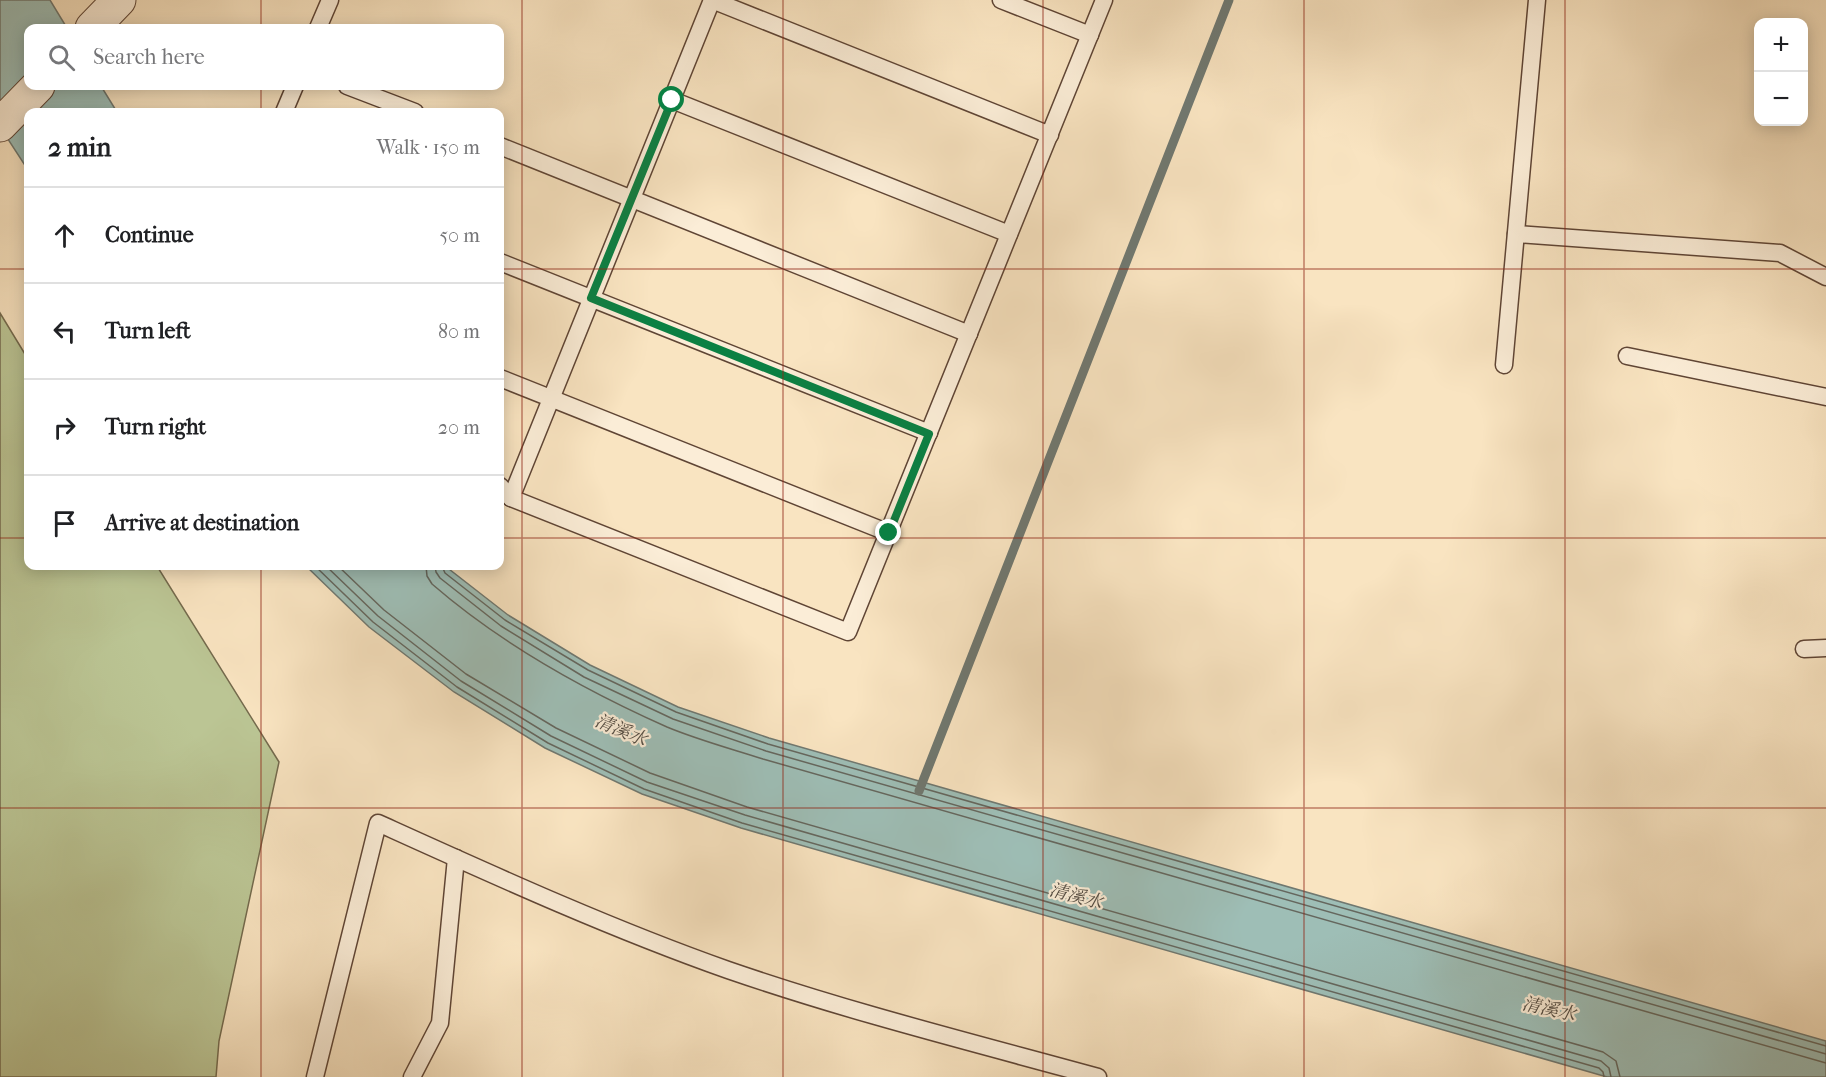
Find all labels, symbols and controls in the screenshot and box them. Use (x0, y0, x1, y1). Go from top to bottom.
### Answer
map controls (1754, 18, 1808, 126)
button: + (1754, 18, 1808, 72)
search box (24, 24, 504, 90)
icon: search (45, 41, 78, 74)
text: Search here (93, 44, 205, 70)
button: − (1754, 72, 1808, 126)
route start (658, 86, 684, 112)
text: 2 min (48, 132, 111, 163)
text: Walk · 150 m (376, 136, 480, 159)
icon: ahead (48, 219, 81, 252)
text: Continue (105, 222, 194, 248)
text: 50 m (439, 224, 480, 247)
icon: left (48, 315, 81, 348)
text: Turn left (105, 318, 191, 344)
text: 80 m (438, 320, 480, 343)
icon: right (48, 411, 81, 444)
text: Turn right (105, 414, 206, 440)
text: 20 m (438, 416, 480, 439)
icon: arrive (48, 507, 81, 540)
text: Arrive at destination (105, 510, 299, 536)
route end (875, 519, 901, 545)
water label: 清溪水 (592, 710, 652, 751)
water label: 清溪水 (1047, 879, 1107, 914)
water label: 清溪水 (1520, 993, 1580, 1026)

